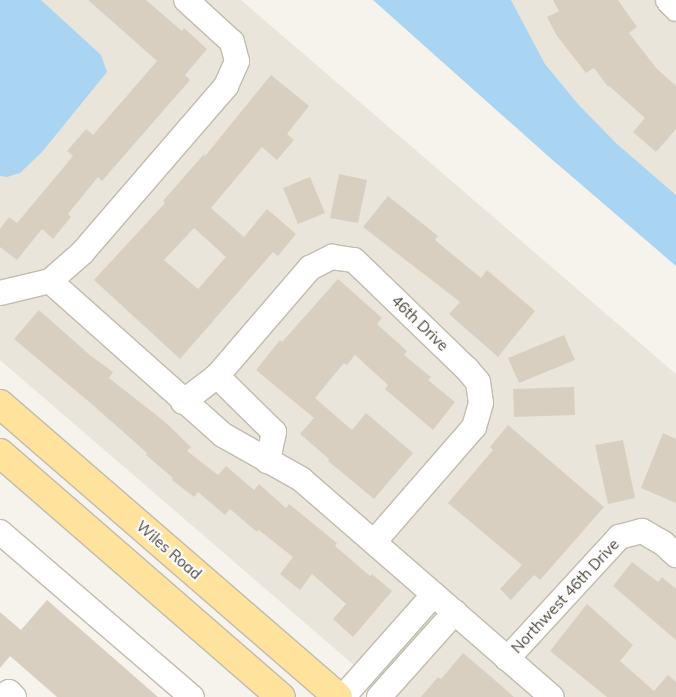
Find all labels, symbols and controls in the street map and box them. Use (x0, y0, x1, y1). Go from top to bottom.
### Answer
street label: 46th Drive (388, 291, 452, 355)
street label: Wiles Road (133, 517, 205, 583)
street label: Northwest 46th Drive (507, 535, 623, 657)

